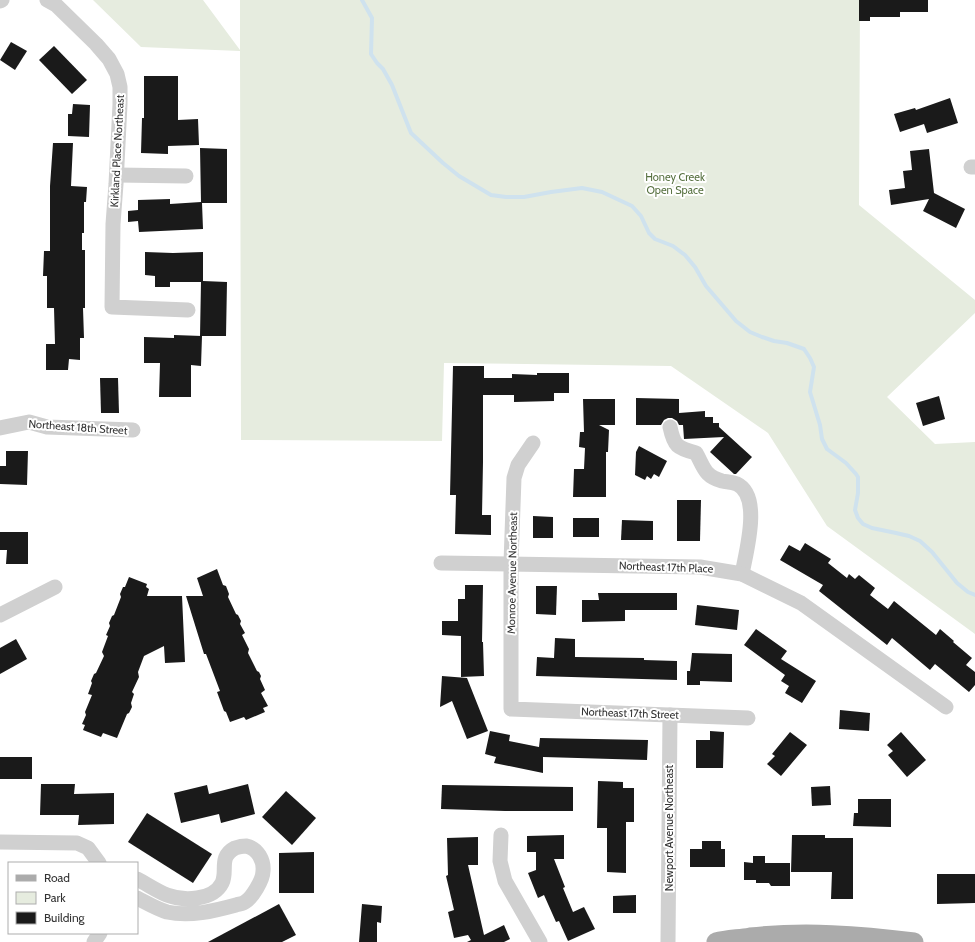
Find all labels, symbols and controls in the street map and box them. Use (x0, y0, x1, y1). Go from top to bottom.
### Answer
street label: Kirkland Place Northeast (107, 94, 127, 208)
park label: Honey Creek Open Space (645, 170, 705, 197)
street label: Northeast 18th Street (28, 417, 128, 437)
street label: Monroe Avenue Northeast (504, 512, 520, 634)
street label: Northeast 17th Place (619, 558, 714, 576)
street label: Northeast 17th Street (581, 704, 679, 722)
street label: Newport Avenue Northeast (662, 765, 676, 891)
legend (8, 862, 138, 934)
text: Road (44, 870, 70, 885)
text: Park (44, 890, 66, 905)
text: Building (44, 910, 86, 925)

